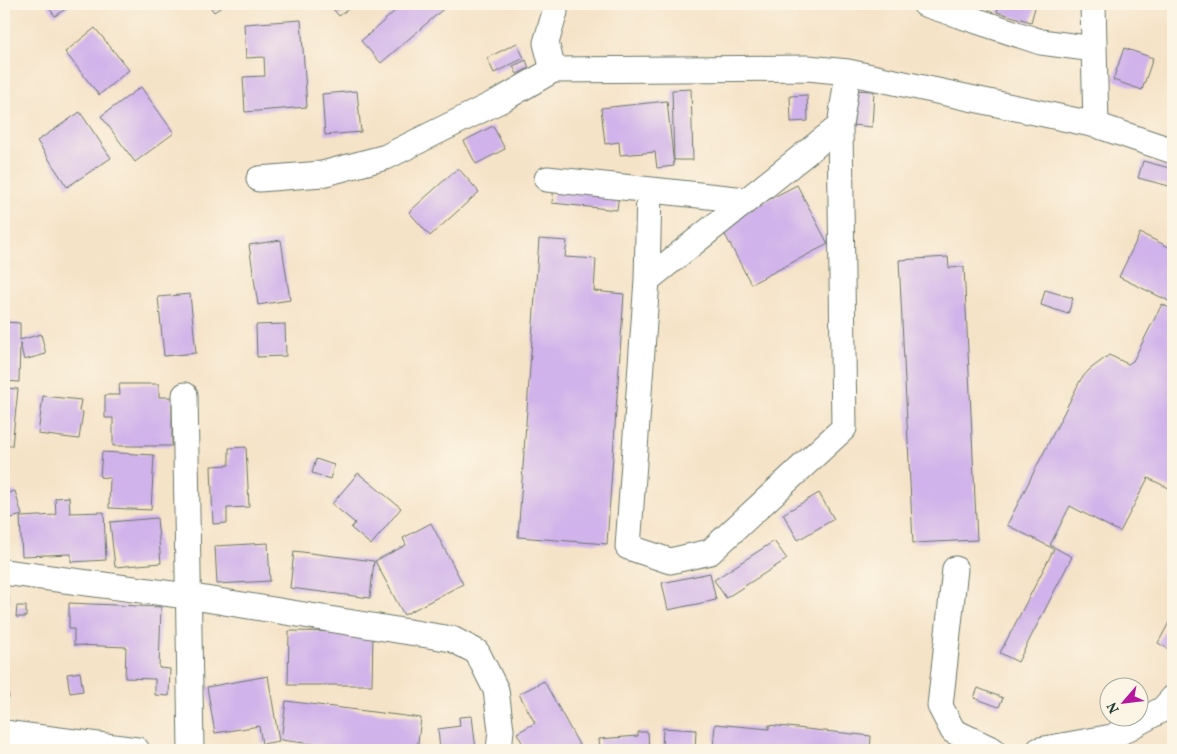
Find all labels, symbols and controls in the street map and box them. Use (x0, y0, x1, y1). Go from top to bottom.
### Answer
north arrow (1100, 676, 1150, 726)
text: N (1103, 698, 1125, 716)

